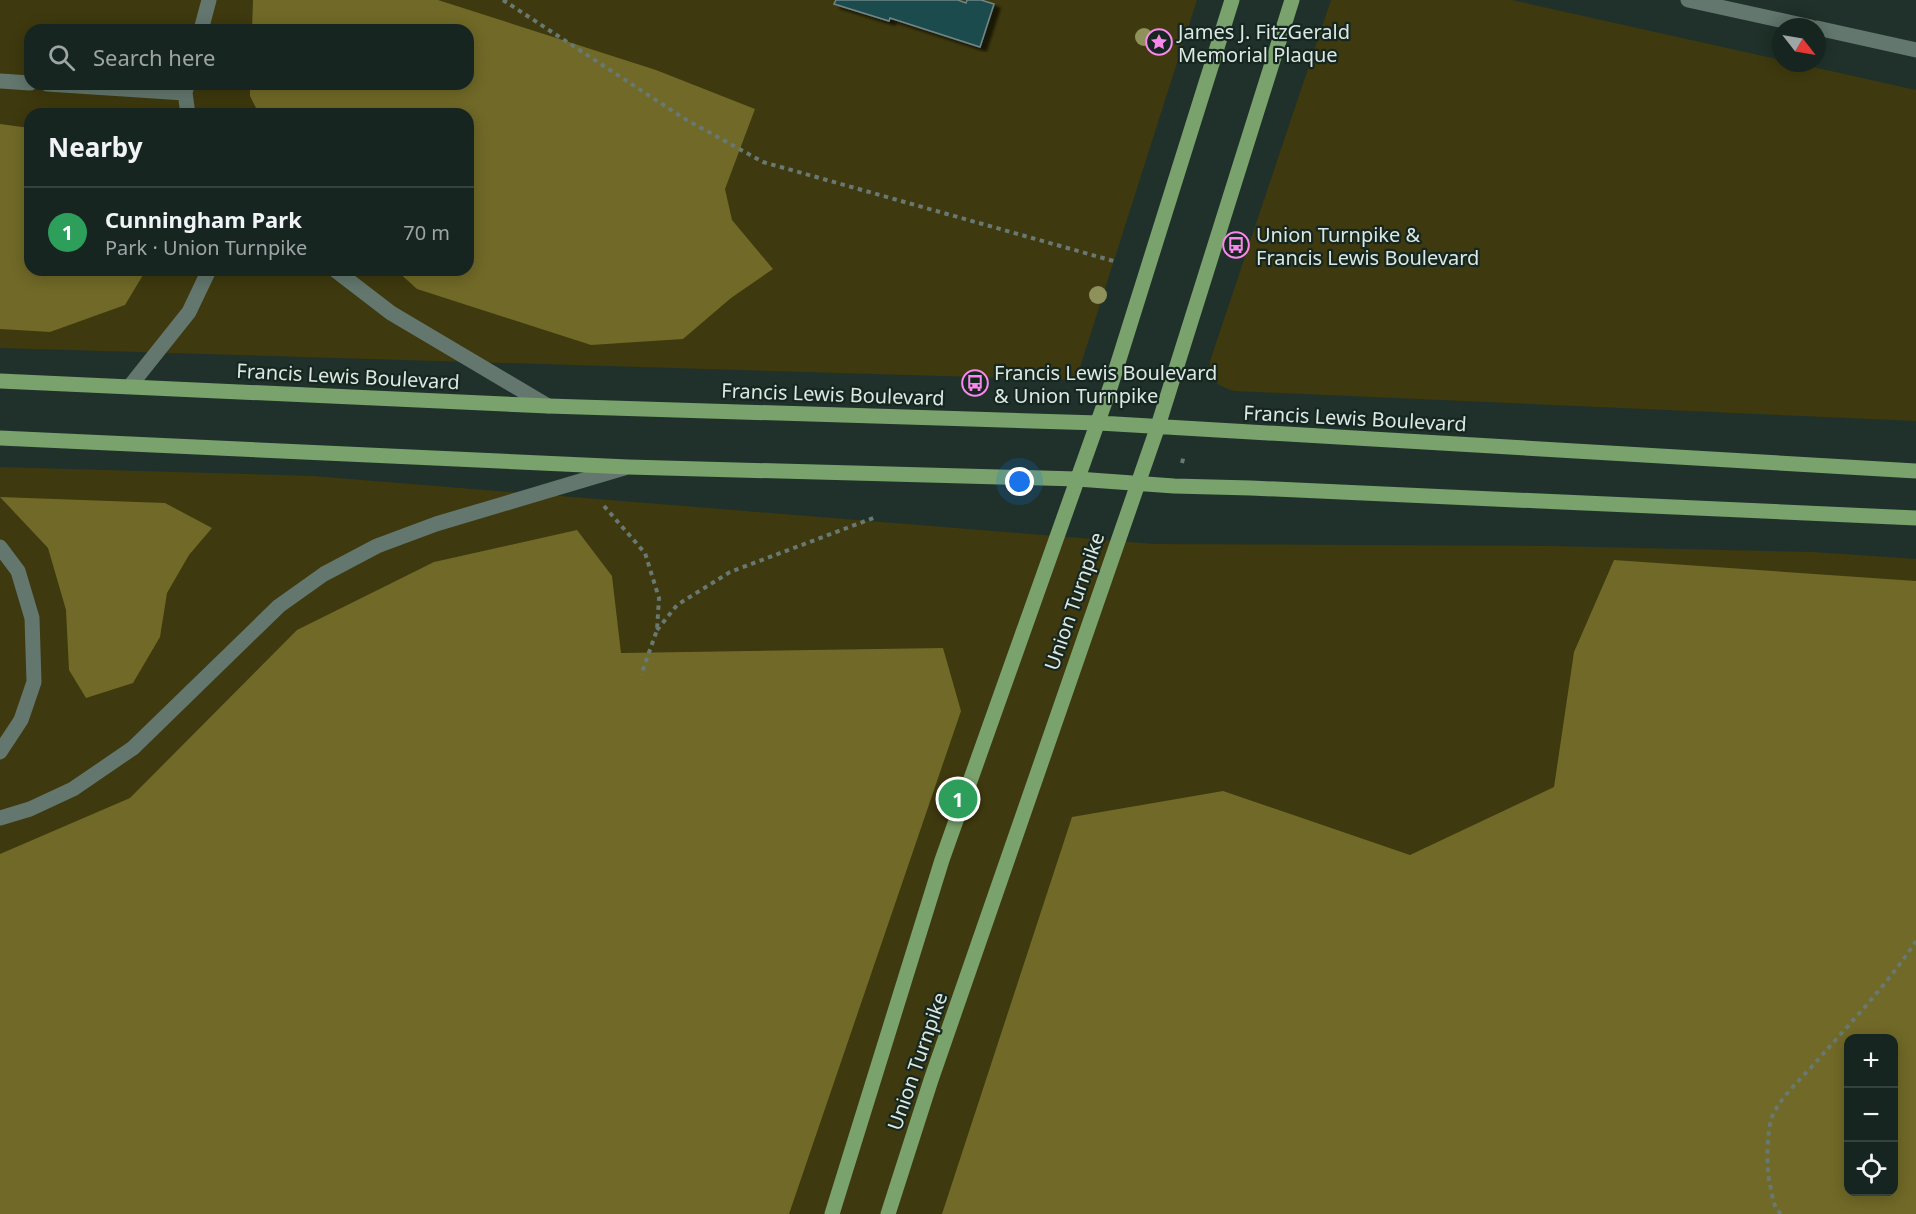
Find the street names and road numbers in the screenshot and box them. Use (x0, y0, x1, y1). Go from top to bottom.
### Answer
street label: Francis Lewis Boulevard (236, 357, 460, 395)
street label: Francis Lewis Boulevard (721, 377, 945, 411)
street label: Francis Lewis Boulevard (1243, 399, 1467, 437)
street label: Union Turnpike (1038, 528, 1110, 674)
street label: Union Turnpike (881, 988, 953, 1134)

